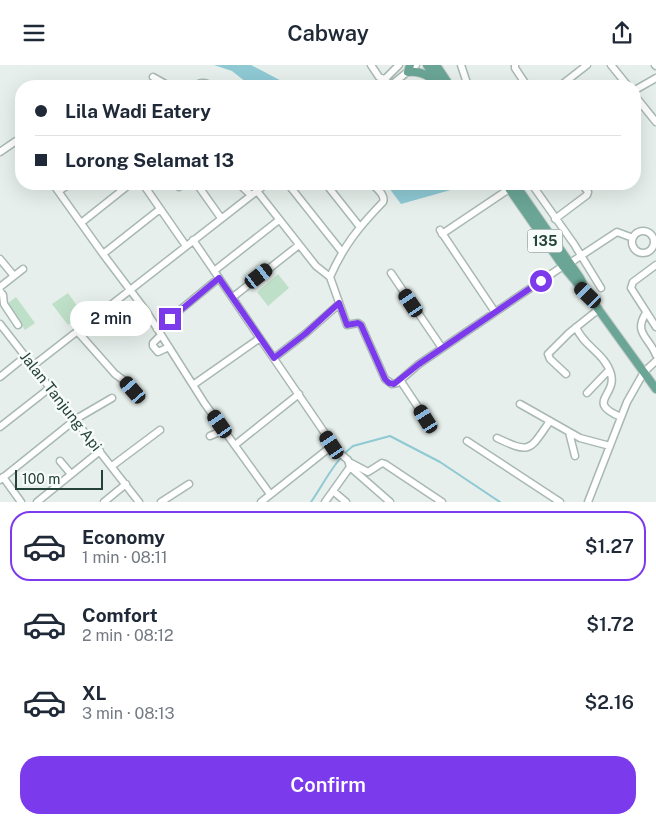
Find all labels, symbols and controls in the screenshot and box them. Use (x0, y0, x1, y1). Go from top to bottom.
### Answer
icon: menu (20, 19, 48, 47)
icon: share (608, 19, 636, 47)
text: Cabway (287, 20, 369, 46)
text: Lila Wadi Eatery (65, 100, 211, 122)
text: Lorong Selamat 13 (65, 149, 234, 171)
road number: 135 (528, 230, 562, 253)
car (242, 261, 275, 291)
route start (530, 270, 552, 292)
car (571, 279, 604, 311)
car (396, 286, 425, 320)
callout: 2 min (70, 301, 152, 337)
route end (159, 308, 181, 330)
text: 2 min (90, 309, 132, 328)
street label: Jalan Tanjung Api (17, 348, 105, 454)
car (117, 374, 148, 406)
car (411, 402, 440, 436)
car (205, 407, 234, 441)
car (317, 428, 346, 462)
scale bar (15, 467, 102, 490)
text: 100 m (22, 471, 60, 487)
icon: car (22, 524, 67, 569)
text: Economy (82, 526, 165, 548)
text: $1.27 (585, 535, 634, 557)
text: 1 min · 08:11 (82, 548, 168, 567)
icon: car (22, 602, 67, 647)
text: Comfort (82, 604, 158, 626)
text: $1.72 (586, 613, 634, 635)
text: 2 min · 08:12 (82, 626, 174, 645)
icon: car (22, 680, 67, 725)
text: XL (82, 682, 107, 704)
text: $2.16 (585, 691, 634, 713)
text: 3 min · 08:13 (82, 704, 175, 723)
button: Confirm (20, 756, 636, 814)

